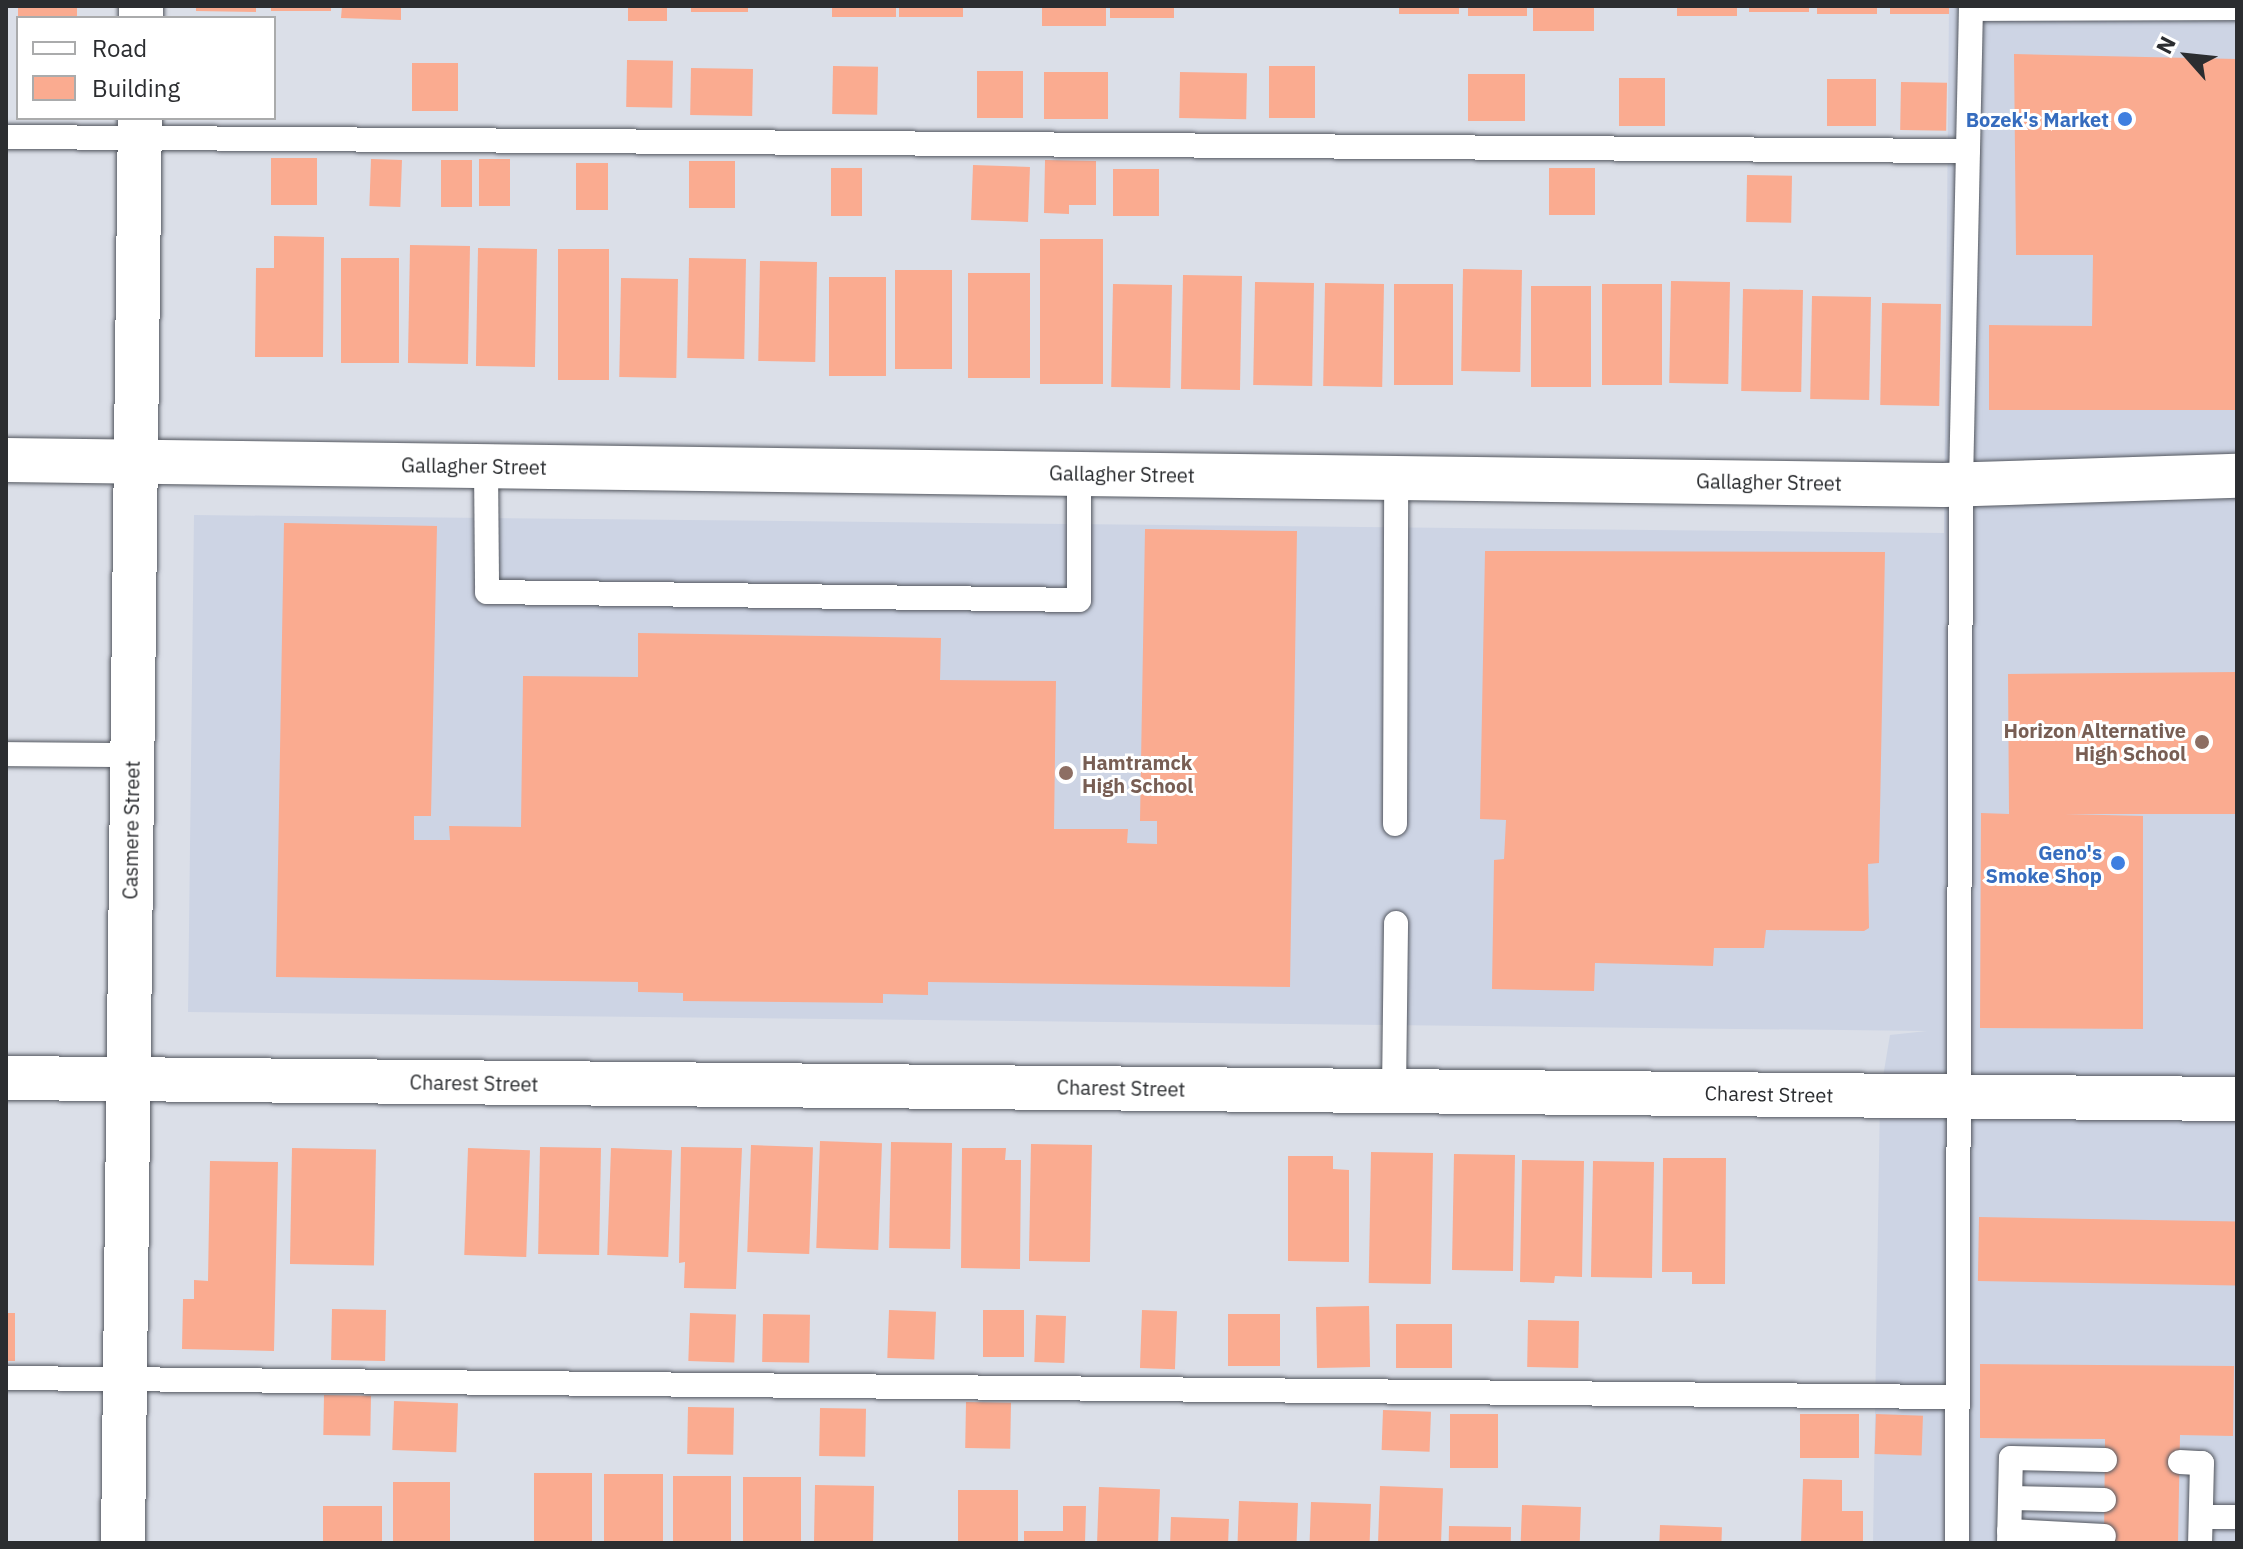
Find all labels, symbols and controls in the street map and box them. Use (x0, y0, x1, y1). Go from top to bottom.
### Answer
legend (16, 16, 276, 120)
north arrow (2147, 16, 2227, 96)
text: N (2149, 31, 2182, 59)
text: Road (92, 32, 147, 64)
text: Building (92, 72, 180, 104)
place label: Bozek's Market (1966, 107, 2109, 131)
marker: Bozek's Market (2116, 110, 2134, 128)
street label: Gallagher Street (401, 453, 547, 479)
street label: Gallagher Street (1049, 461, 1195, 487)
street label: Gallagher Street (1696, 469, 1842, 495)
place label: Horizon Alternative High School (2003, 718, 2186, 765)
marker: Horizon Alternative High School (2193, 733, 2211, 751)
place label: Hamtramck High School (1082, 750, 1193, 797)
street label: Casmere Street (118, 760, 144, 900)
marker: Hamtramck High School (1057, 764, 1075, 782)
place label: Geno's Smoke Shop (1986, 840, 2102, 887)
marker: Geno's Smoke Shop (2109, 854, 2127, 872)
street label: Charest Street (409, 1070, 539, 1096)
street label: Charest Street (1056, 1075, 1186, 1101)
street label: Charest Street (1704, 1081, 1834, 1107)

